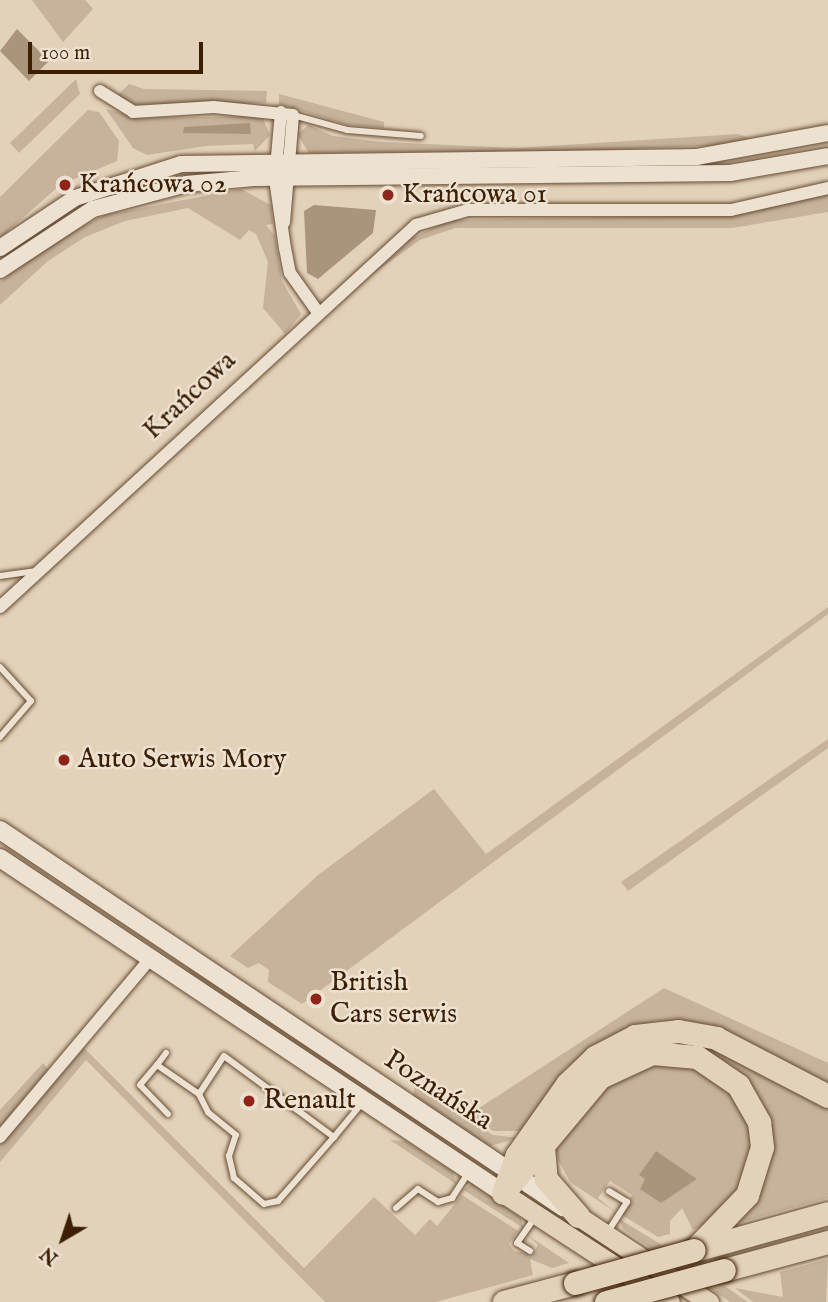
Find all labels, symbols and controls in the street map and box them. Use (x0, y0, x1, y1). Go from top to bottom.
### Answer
scale bar (32, 28, 206, 72)
text: 100 m (41, 40, 90, 67)
place label: Krańcowa 02 (79, 168, 227, 202)
marker: Krańcowa 02 (57, 177, 73, 193)
place label: Krańcowa 01 (402, 178, 547, 212)
marker: Krańcowa 01 (380, 187, 396, 203)
street label: Krańcowa (137, 345, 243, 447)
place label: Auto Serwis Mory (78, 743, 287, 777)
marker: Auto Serwis Mory (56, 752, 72, 768)
place label: British Cars serwis (330, 966, 457, 1032)
marker: British Cars serwis (308, 991, 324, 1007)
street label: Poznańska (377, 1044, 499, 1138)
place label: Renault (263, 1084, 356, 1118)
marker: Renault (241, 1093, 257, 1109)
north arrow (28, 1204, 98, 1274)
text: N (36, 1241, 64, 1270)

